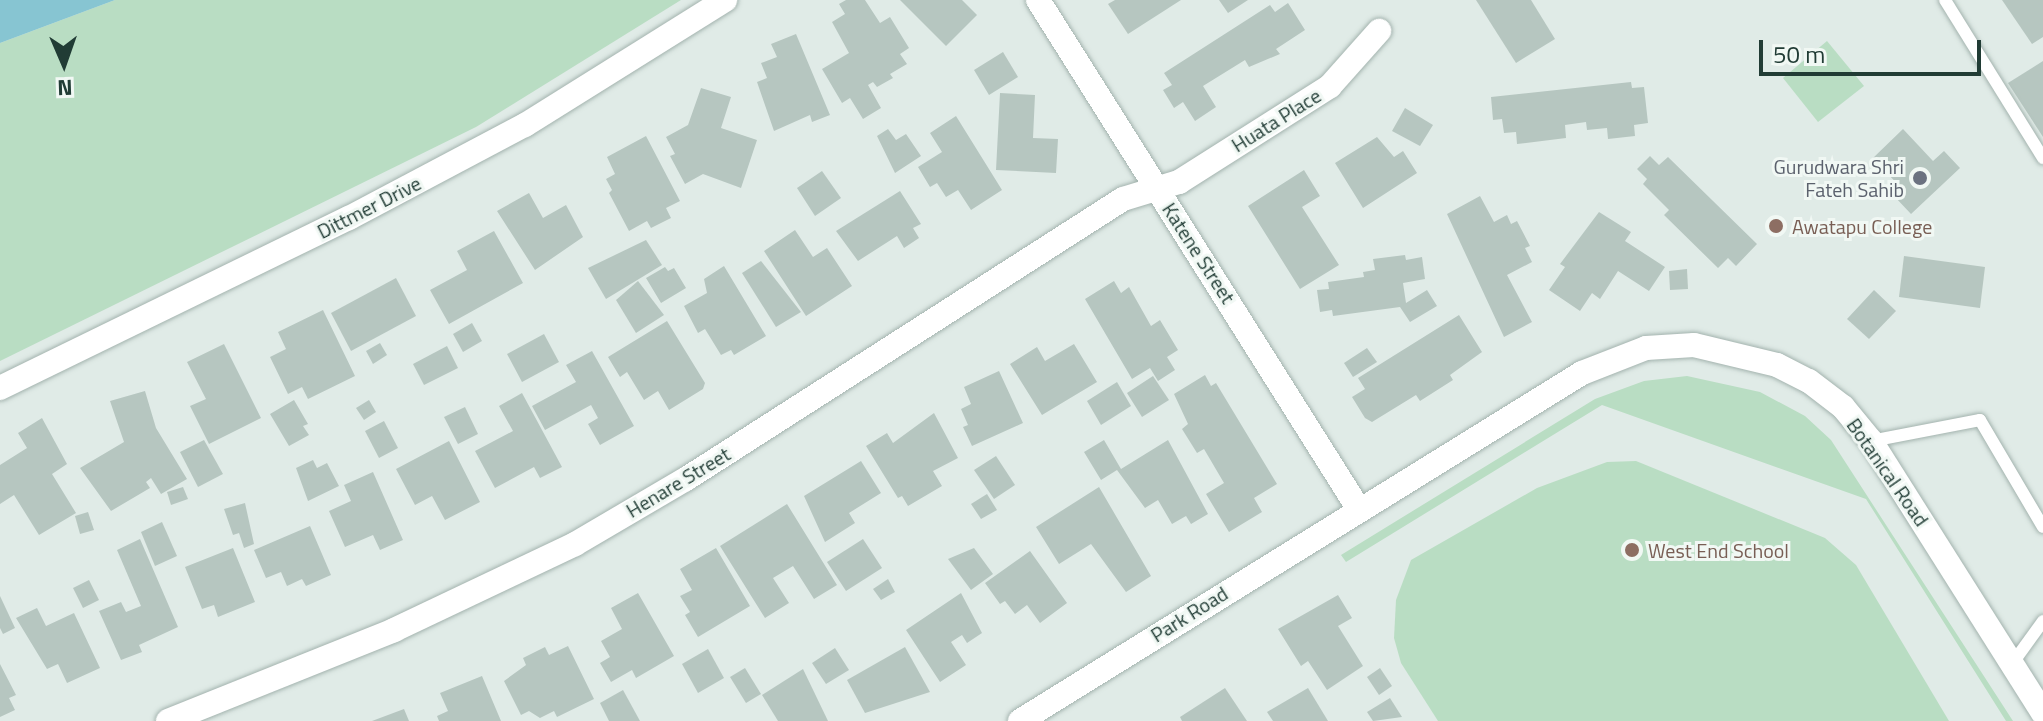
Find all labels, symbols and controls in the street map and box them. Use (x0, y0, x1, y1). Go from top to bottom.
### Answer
north arrow (24, 24, 104, 104)
scale bar (1763, 24, 1985, 74)
text: 50 m (1773, 36, 1825, 72)
text: N (57, 71, 73, 105)
street label: Huata Place (1227, 83, 1325, 157)
place label: Gurudwara Shri Fateh Sahib (1774, 154, 1904, 201)
marker: Gurudwara Shri Fateh Sahib (1911, 169, 1929, 187)
street label: Dittmer Drive (313, 171, 425, 243)
street label: Katene Street (1158, 198, 1240, 308)
place label: Awatapu College (1792, 214, 1932, 238)
marker: Awatapu College (1767, 217, 1785, 235)
street label: Botanical Road (1842, 414, 1934, 530)
street label: Henare Street (622, 442, 734, 522)
place label: West End School (1648, 538, 1789, 562)
marker: West End School (1623, 541, 1641, 559)
street label: Park Road (1146, 581, 1232, 647)

